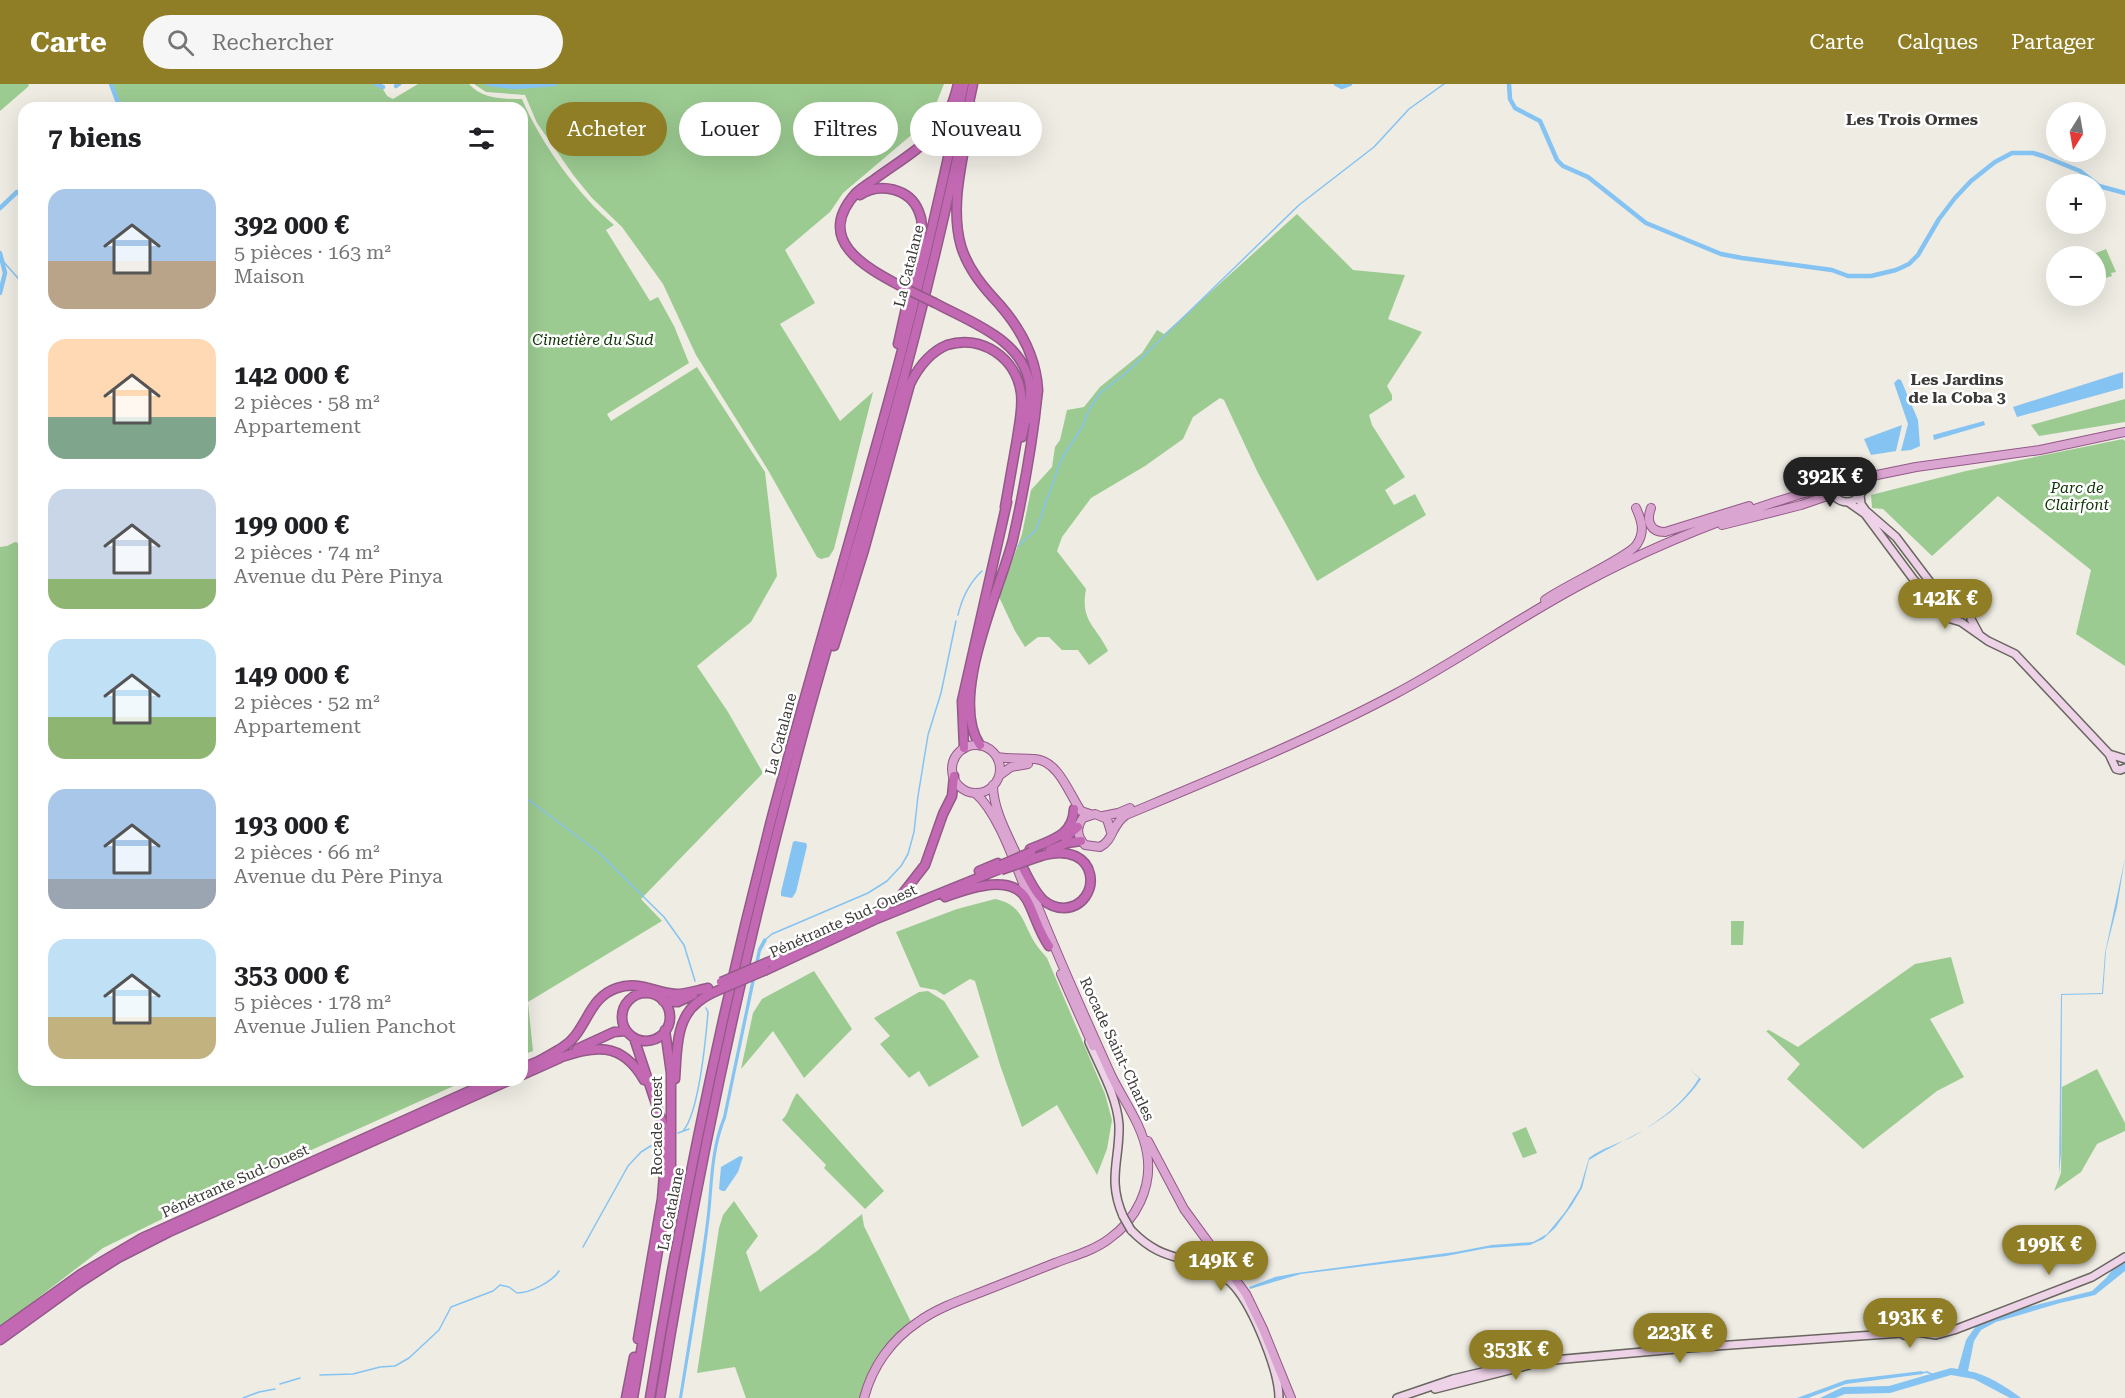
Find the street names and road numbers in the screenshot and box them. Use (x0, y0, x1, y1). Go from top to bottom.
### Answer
street label: La Catalane (890, 223, 928, 309)
street label: La Catalane (761, 691, 801, 777)
street label: Pénétrante Sud-Ouest (766, 880, 920, 962)
street label: Rocade Saint-Charles (1076, 974, 1158, 1124)
street label: Rocade Ouest (648, 1076, 666, 1176)
street label: Pénétrante Sud-Ouest (158, 1140, 312, 1222)
street label: La Catalane (654, 1166, 688, 1252)

